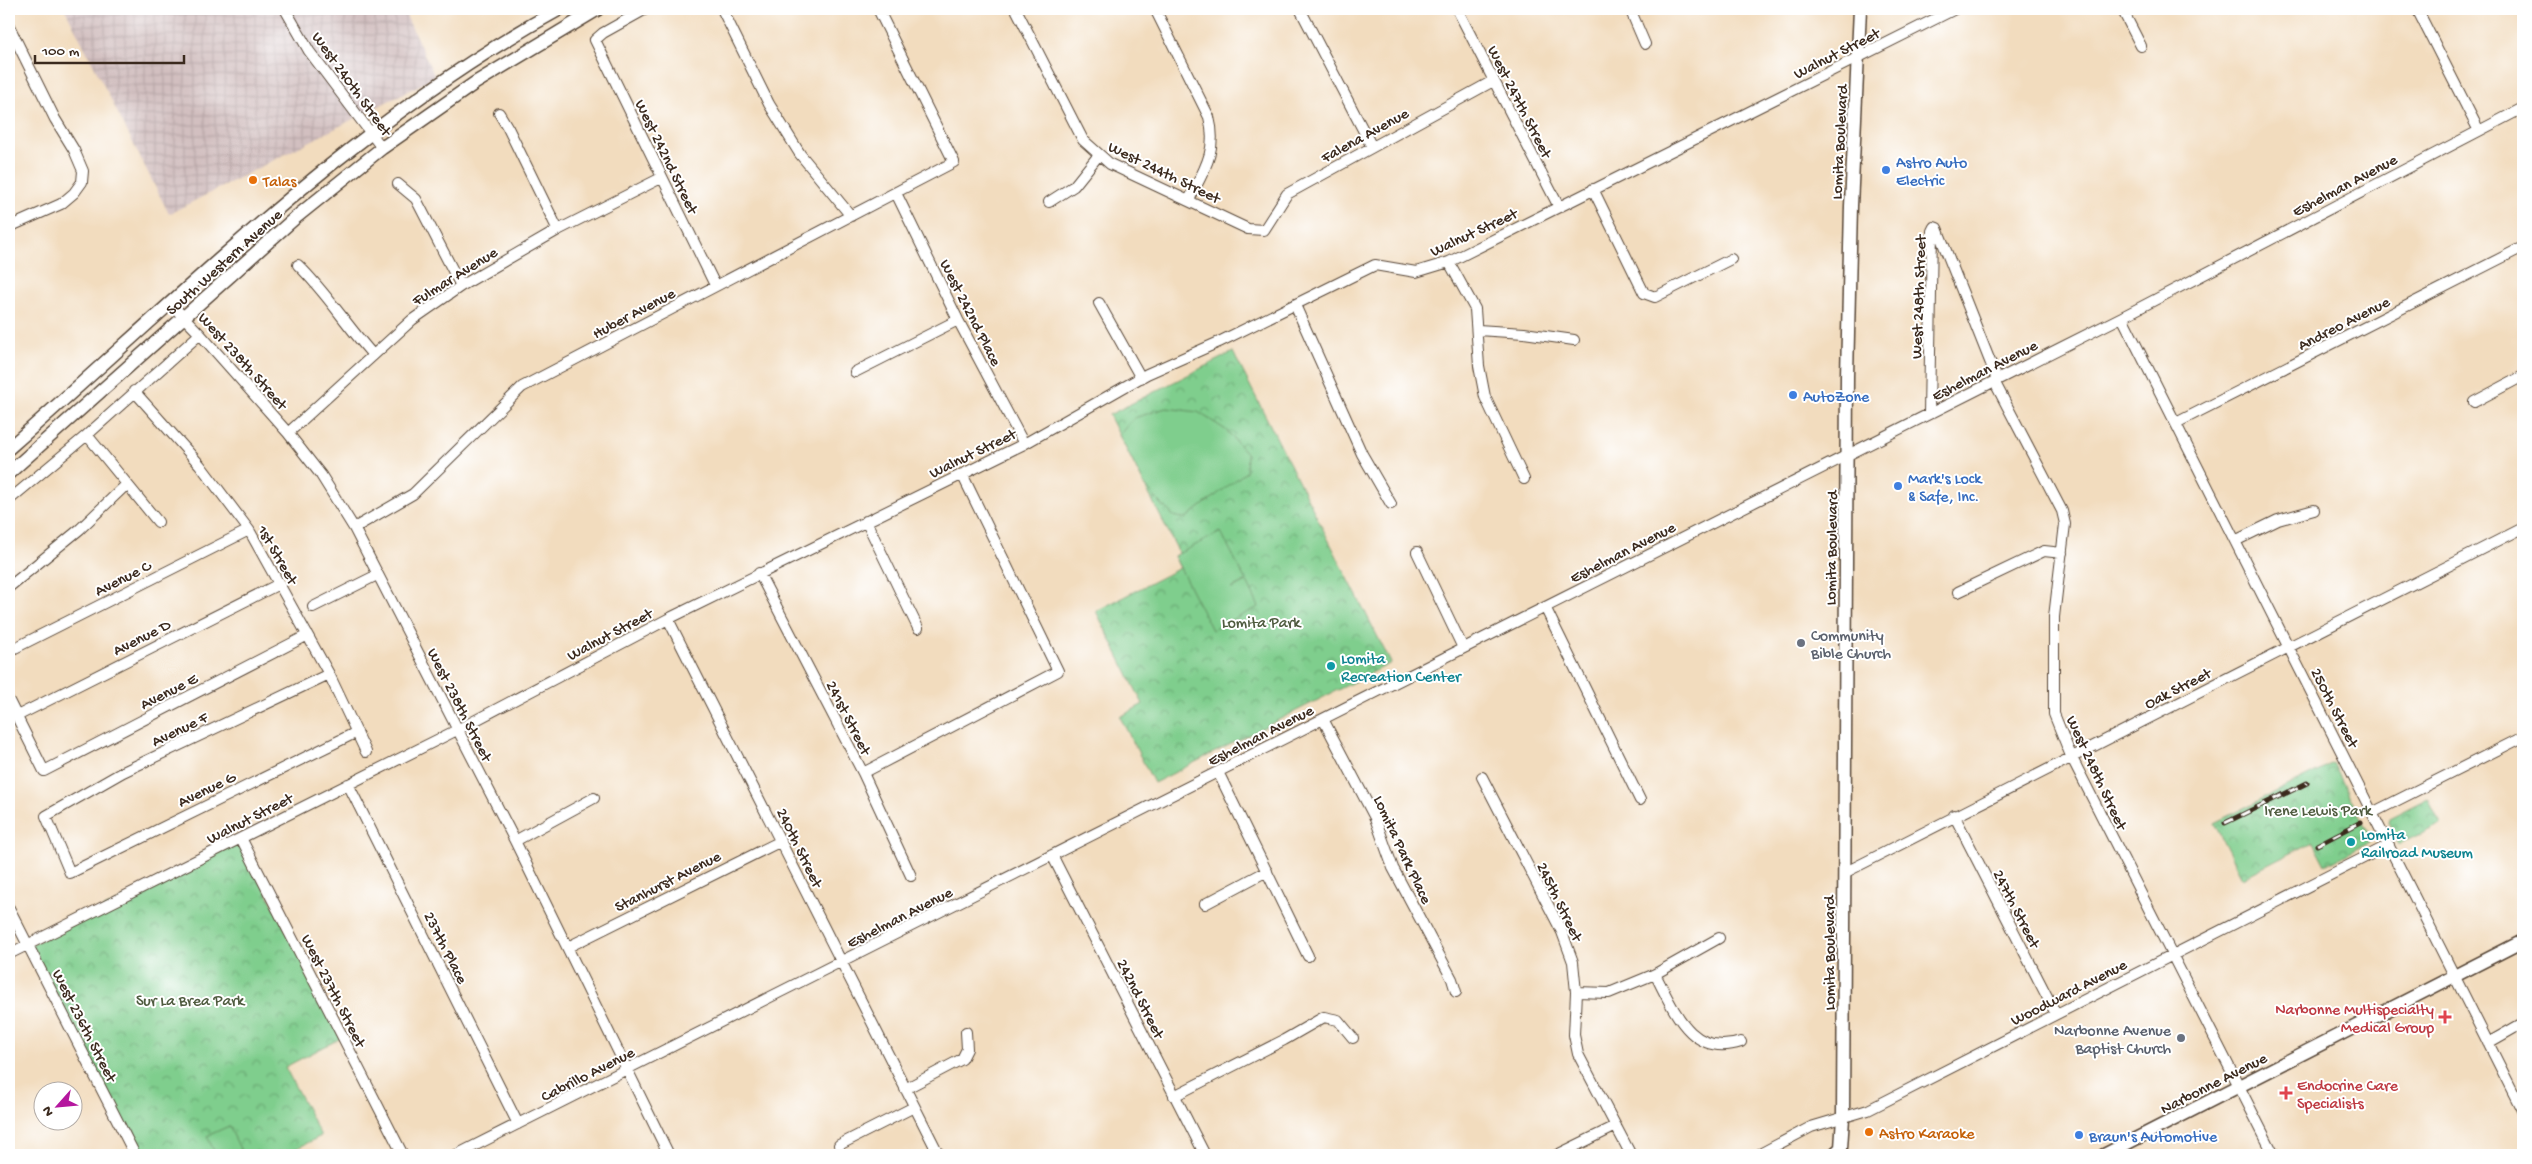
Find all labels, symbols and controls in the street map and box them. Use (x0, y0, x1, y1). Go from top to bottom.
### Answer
street label: Walnut Street (1791, 25, 1885, 85)
street label: West 240th Street (306, 29, 395, 142)
scale bar (35, 32, 184, 64)
text: 100 m (41, 43, 80, 61)
street label: West 247th Street (1481, 43, 1555, 163)
street label: Lomita Boulevard (1829, 83, 1854, 200)
street label: West 242nd Street (629, 97, 701, 219)
street label: Falena Avenue (1318, 105, 1413, 169)
street label: West 244th Street (1104, 139, 1224, 210)
street label: Eshelman Avenue (2290, 151, 2402, 223)
place label: Astro Auto Electric (1896, 155, 1967, 192)
marker: Astro Auto Electric (1880, 164, 1892, 176)
marker: Talas (247, 174, 259, 186)
place label: Talas (262, 174, 297, 193)
street label: Walnut Street (1428, 205, 1522, 263)
street label: South Western Avenue (163, 206, 288, 321)
street label: West 248th Street (1909, 233, 1932, 359)
street label: Fulmar Avenue (409, 244, 503, 312)
street label: West 242nd Place (934, 257, 1004, 371)
street label: Huber Avenue (590, 285, 680, 345)
street label: Andreo Avenue (2295, 293, 2394, 356)
street label: West 238th Street (193, 310, 291, 416)
street label: Eshelman Avenue (1930, 337, 2042, 407)
marker: AutoZone (1787, 389, 1799, 401)
place label: AutoZone (1803, 389, 1870, 408)
street label: Walnut Street (927, 425, 1021, 484)
place label: Mark's Lock & Safe, Inc. (1908, 471, 1983, 508)
marker: Mark's Lock & Safe, Inc. (1892, 480, 1904, 492)
street label: Lomita Boulevard (1823, 489, 1844, 606)
street label: Eshelman Avenue (1568, 519, 1680, 589)
street label: 1st Street (251, 522, 301, 590)
street label: Avenue C (92, 557, 156, 602)
street label: Walnut Street (565, 605, 658, 667)
park label: Lomita Park (1222, 615, 1302, 634)
street label: Avenue D (111, 616, 175, 662)
place label: Community Bible Church (1810, 628, 1892, 665)
marker: Community Bible Church (1795, 637, 1807, 649)
street label: West 238th Street (421, 646, 495, 767)
place label: Lomita Recreation Center (1341, 651, 1462, 688)
marker: Lomita Recreation Center (1325, 660, 1337, 672)
street label: Oak Street (2142, 665, 2216, 715)
street label: 250th Street (2305, 666, 2362, 753)
street label: Avenue E (138, 670, 202, 716)
street label: 241st Street (820, 678, 874, 760)
street label: Eshelman Avenue (1206, 702, 1318, 772)
street label: Avenue F (149, 709, 212, 753)
street label: West 248th Street (2060, 713, 2130, 835)
street label: Avenue G (176, 769, 240, 813)
street label: Walnut Street (204, 790, 298, 850)
street label: Lomita Park Place (1367, 793, 1435, 908)
park label: Irene Lewis Park (2264, 803, 2374, 822)
street label: 240th Street (770, 806, 826, 893)
place label: Lomita Railroad Museum (2361, 827, 2474, 864)
marker: Lomita Railroad Museum (2345, 836, 2357, 848)
street label: Stanhurst Avenue (612, 848, 725, 918)
street label: 245th Street (1531, 860, 1586, 946)
street label: 247th Street (1987, 867, 2043, 953)
street label: Eshelman Avenue (845, 884, 957, 954)
street label: Lomita Boulevard (1822, 894, 1841, 1010)
street label: 237th Place (418, 909, 470, 988)
street label: West 237th Street (295, 932, 369, 1053)
street label: Woodward Avenue (2008, 956, 2132, 1032)
street label: 242nd Street (1111, 957, 1168, 1044)
street label: West 236th Street (46, 967, 120, 1087)
park label: Sur La Brea Park (136, 993, 246, 1012)
place label: Narbonne Multispecialty Medical Group (2275, 1002, 2434, 1039)
marker: Narbonne Multispecialty Medical Group (2438, 1010, 2452, 1024)
place label: Narbonne Avenue Baptist Church (2054, 1023, 2172, 1060)
marker: Narbonne Avenue Baptist Church (2175, 1032, 2187, 1044)
street label: Cabrillo Avenue (539, 1044, 639, 1108)
street label: Narbonne Avenue (2158, 1050, 2272, 1120)
place label: Endocrine Care Specialists (2297, 1078, 2399, 1115)
north arrow (32, 1082, 82, 1132)
marker: Endocrine Care Specialists (2279, 1086, 2293, 1100)
text: N (39, 1103, 58, 1119)
marker: Astro Karaoke (1863, 1126, 1875, 1138)
place label: Astro Karaoke (1879, 1126, 1975, 1145)
marker: Braun's Automotive (2073, 1129, 2085, 1141)
place label: Braun's Automotive (2088, 1129, 2218, 1148)

